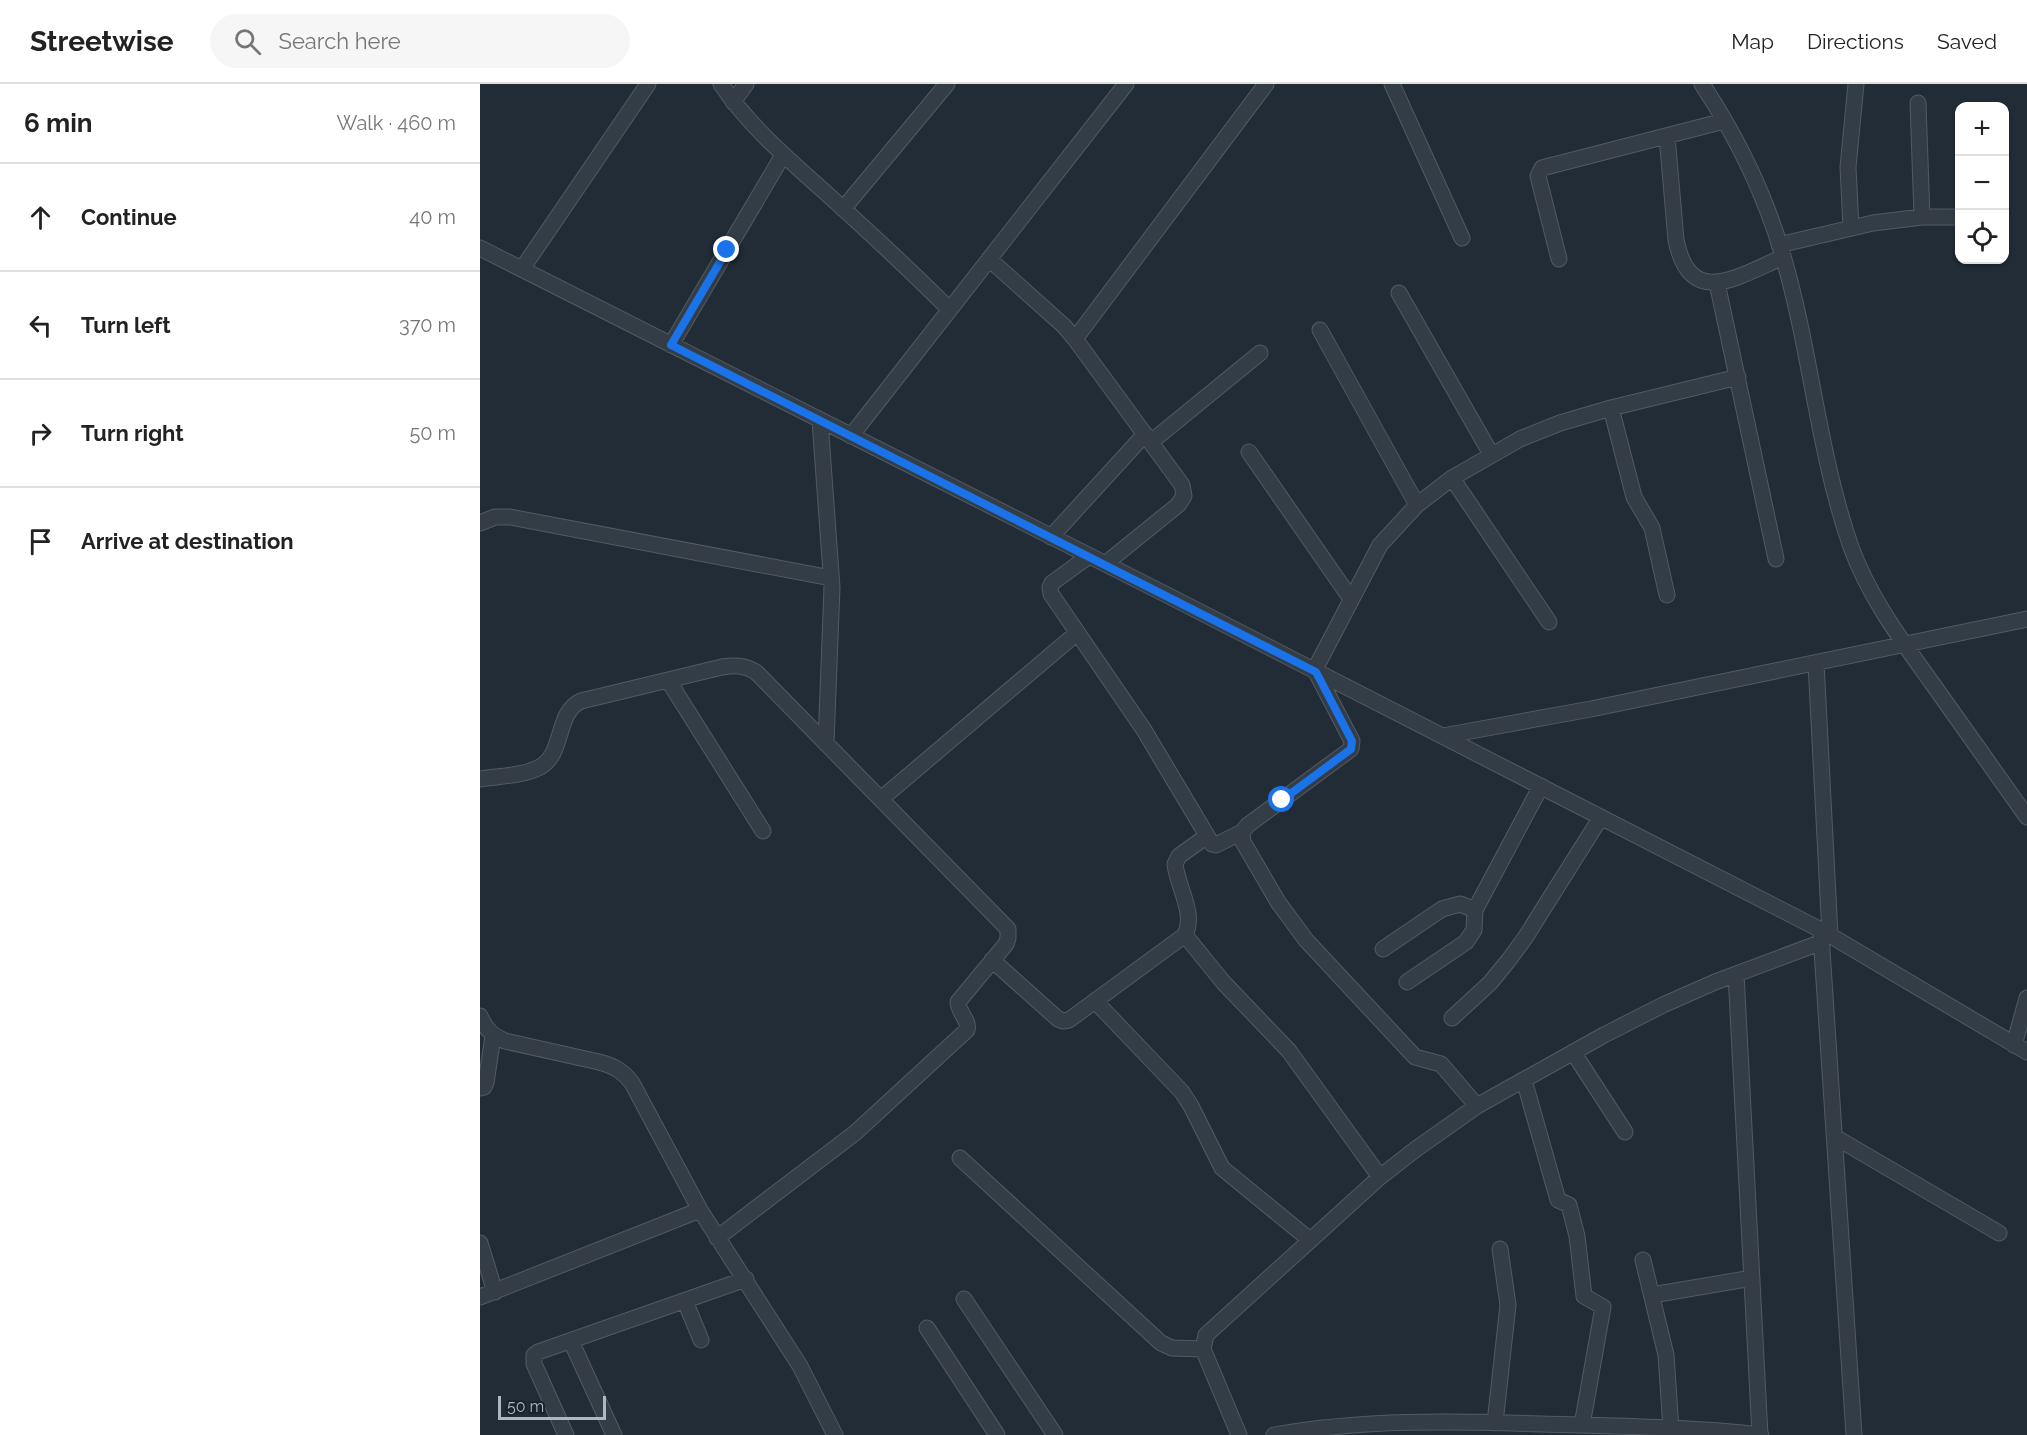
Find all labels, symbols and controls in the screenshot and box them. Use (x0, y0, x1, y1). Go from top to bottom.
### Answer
search box (210, 14, 630, 68)
text: Streetwise (30, 25, 174, 58)
icon: search (231, 25, 264, 58)
text: Search here (279, 28, 401, 54)
text: Map (1731, 29, 1774, 54)
text: Directions (1807, 29, 1904, 54)
text: Saved (1937, 29, 1997, 54)
map controls (1955, 102, 2009, 264)
button: + (1955, 102, 2009, 156)
text: 6 min (24, 108, 93, 138)
text: Walk · 460 m (337, 111, 456, 135)
button: − (1955, 156, 2009, 210)
icon: ahead (24, 201, 57, 234)
text: Continue (81, 204, 177, 230)
text: 40 m (409, 205, 456, 229)
button: locate (1955, 210, 2009, 264)
route end (713, 236, 739, 262)
icon: left (24, 309, 57, 342)
text: Turn left (81, 312, 171, 338)
text: 370 m (399, 313, 456, 337)
icon: right (24, 417, 57, 450)
text: Turn right (81, 420, 184, 446)
text: 50 m (409, 421, 456, 445)
icon: arrive (24, 525, 57, 558)
text: Arrive at destination (81, 528, 294, 554)
route start (1268, 786, 1294, 812)
scale bar (498, 1393, 606, 1420)
text: 50 m (507, 1397, 544, 1416)

